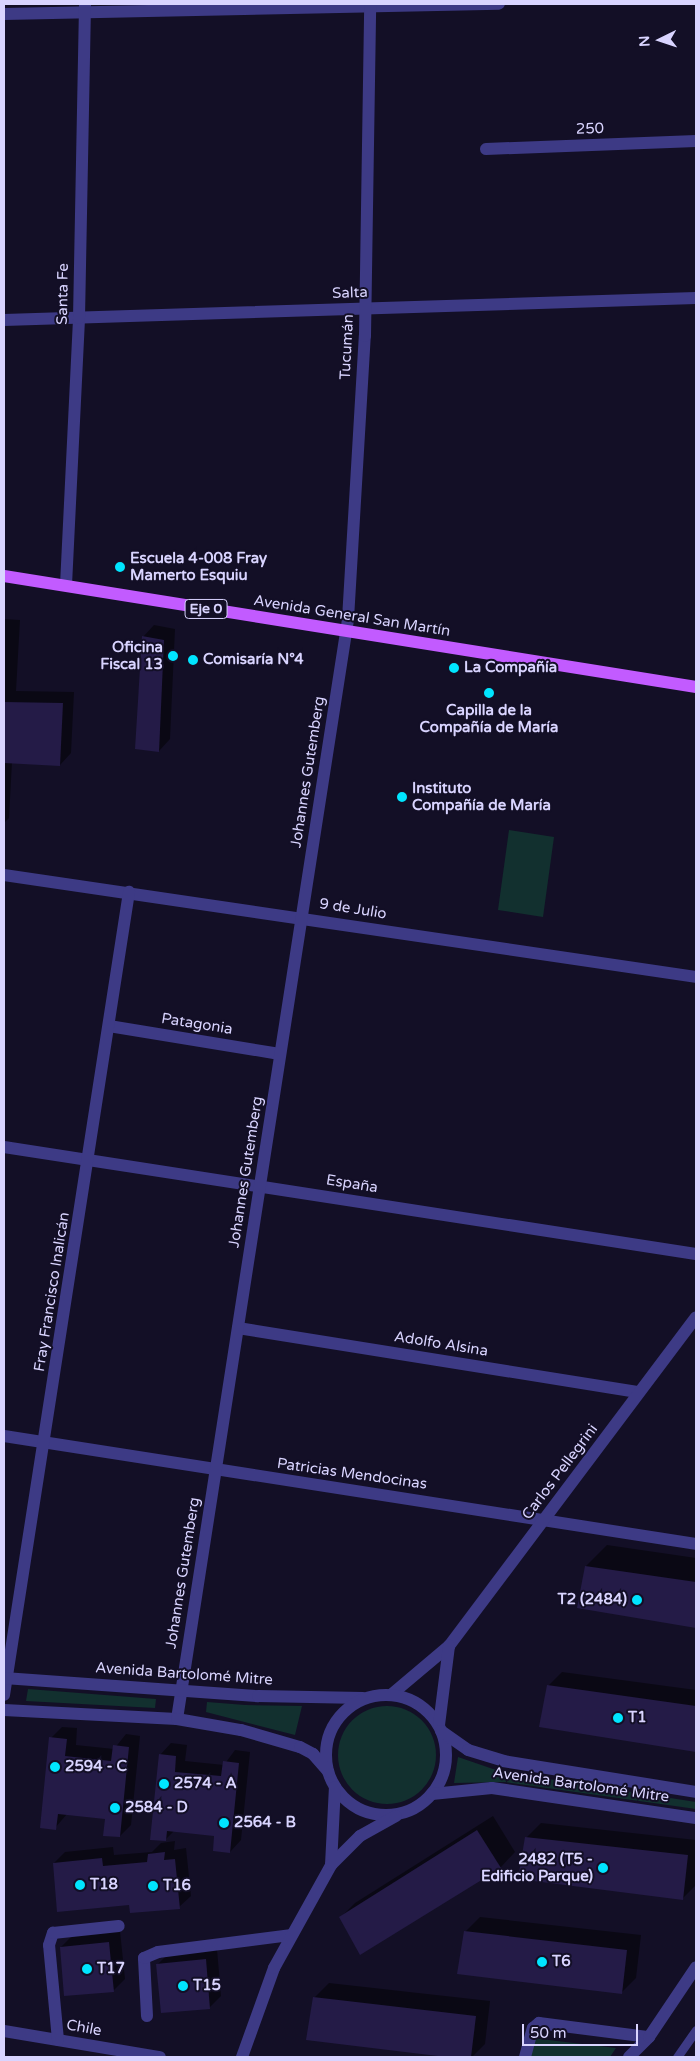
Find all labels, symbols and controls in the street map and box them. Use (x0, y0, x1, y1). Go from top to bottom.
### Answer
north arrow (635, 15, 685, 65)
text: N (636, 35, 653, 47)
street label: 250 (576, 120, 604, 138)
street label: Santa Fe (53, 263, 73, 325)
street label: Salta (332, 283, 368, 303)
street label: Tucumán (336, 314, 358, 380)
place label: Escuela 4-008 Fray Mamerto Esquiu (130, 549, 267, 584)
marker: Escuela 4-008 Fray Mamerto Esquiu (114, 561, 126, 573)
street label: Avenida General San Martín (252, 592, 452, 640)
road number: Eje 0 (184, 598, 228, 620)
place label: Oficina Fiscal 13 (100, 638, 163, 673)
marker: Oficina Fiscal 13 (167, 650, 179, 662)
place label: Comisaría N°4 (203, 651, 304, 669)
marker: Comisaría N°4 (187, 654, 199, 666)
place label: La Compañía (464, 659, 557, 677)
marker: La Compañía (448, 662, 460, 674)
marker: Capilla de la Compañía de María (483, 687, 495, 699)
street label: Johannes Gutemberg (287, 695, 329, 849)
place label: Capilla de la Compañía de María (420, 701, 558, 736)
place label: Instituto Compañía de María (412, 779, 551, 814)
marker: Instituto Compañía de María (396, 791, 408, 803)
street label: 9 de Julio (318, 895, 388, 923)
street label: Patagonia (160, 1009, 234, 1039)
street label: Johannes Gutemberg (225, 1095, 267, 1249)
street label: España (325, 1171, 379, 1197)
street label: Fray Francisco Inalicán (30, 1211, 74, 1373)
street label: Adolfo Alsina (393, 1328, 489, 1360)
street label: Carlos Pellegrini (518, 1421, 602, 1523)
street label: Patricias Mendocinas (276, 1455, 428, 1493)
street label: Johannes Gutemberg (162, 1496, 204, 1650)
place label: T2 (2484) (558, 1591, 627, 1609)
marker: T2 (2484) (631, 1594, 643, 1606)
street label: Avenida Bartolomé Mitre (95, 1659, 273, 1689)
place label: T1 (628, 1709, 647, 1727)
marker: T1 (612, 1712, 624, 1724)
place label: 2594 - C (65, 1758, 127, 1776)
marker: 2594 - C (49, 1761, 61, 1773)
street label: Avenida Bartolomé Mitre (492, 1764, 670, 1806)
place label: 2574 - A (174, 1775, 237, 1793)
marker: 2574 - A (158, 1778, 170, 1790)
place label: 2584 - D (125, 1799, 188, 1817)
marker: 2584 - D (109, 1802, 121, 1814)
place label: 2564 - B (234, 1814, 296, 1832)
marker: 2564 - B (218, 1817, 230, 1829)
place label: 2482 (T5 - Edificio Parque) (481, 1850, 593, 1885)
marker: 2482 (T5 - Edificio Parque) (597, 1862, 609, 1874)
place label: T18 (90, 1876, 118, 1894)
place label: T16 (163, 1877, 191, 1895)
marker: T18 (74, 1879, 86, 1891)
marker: T16 (147, 1880, 159, 1892)
place label: T6 (552, 1953, 571, 1971)
marker: T6 (536, 1956, 548, 1968)
place label: T17 (97, 1960, 125, 1978)
marker: T17 (81, 1963, 93, 1975)
place label: T15 (193, 1977, 221, 1995)
marker: T15 (177, 1980, 189, 1992)
scale bar (525, 2014, 641, 2046)
street label: Chile (65, 2016, 103, 2040)
text: 50 m (530, 2024, 567, 2042)

